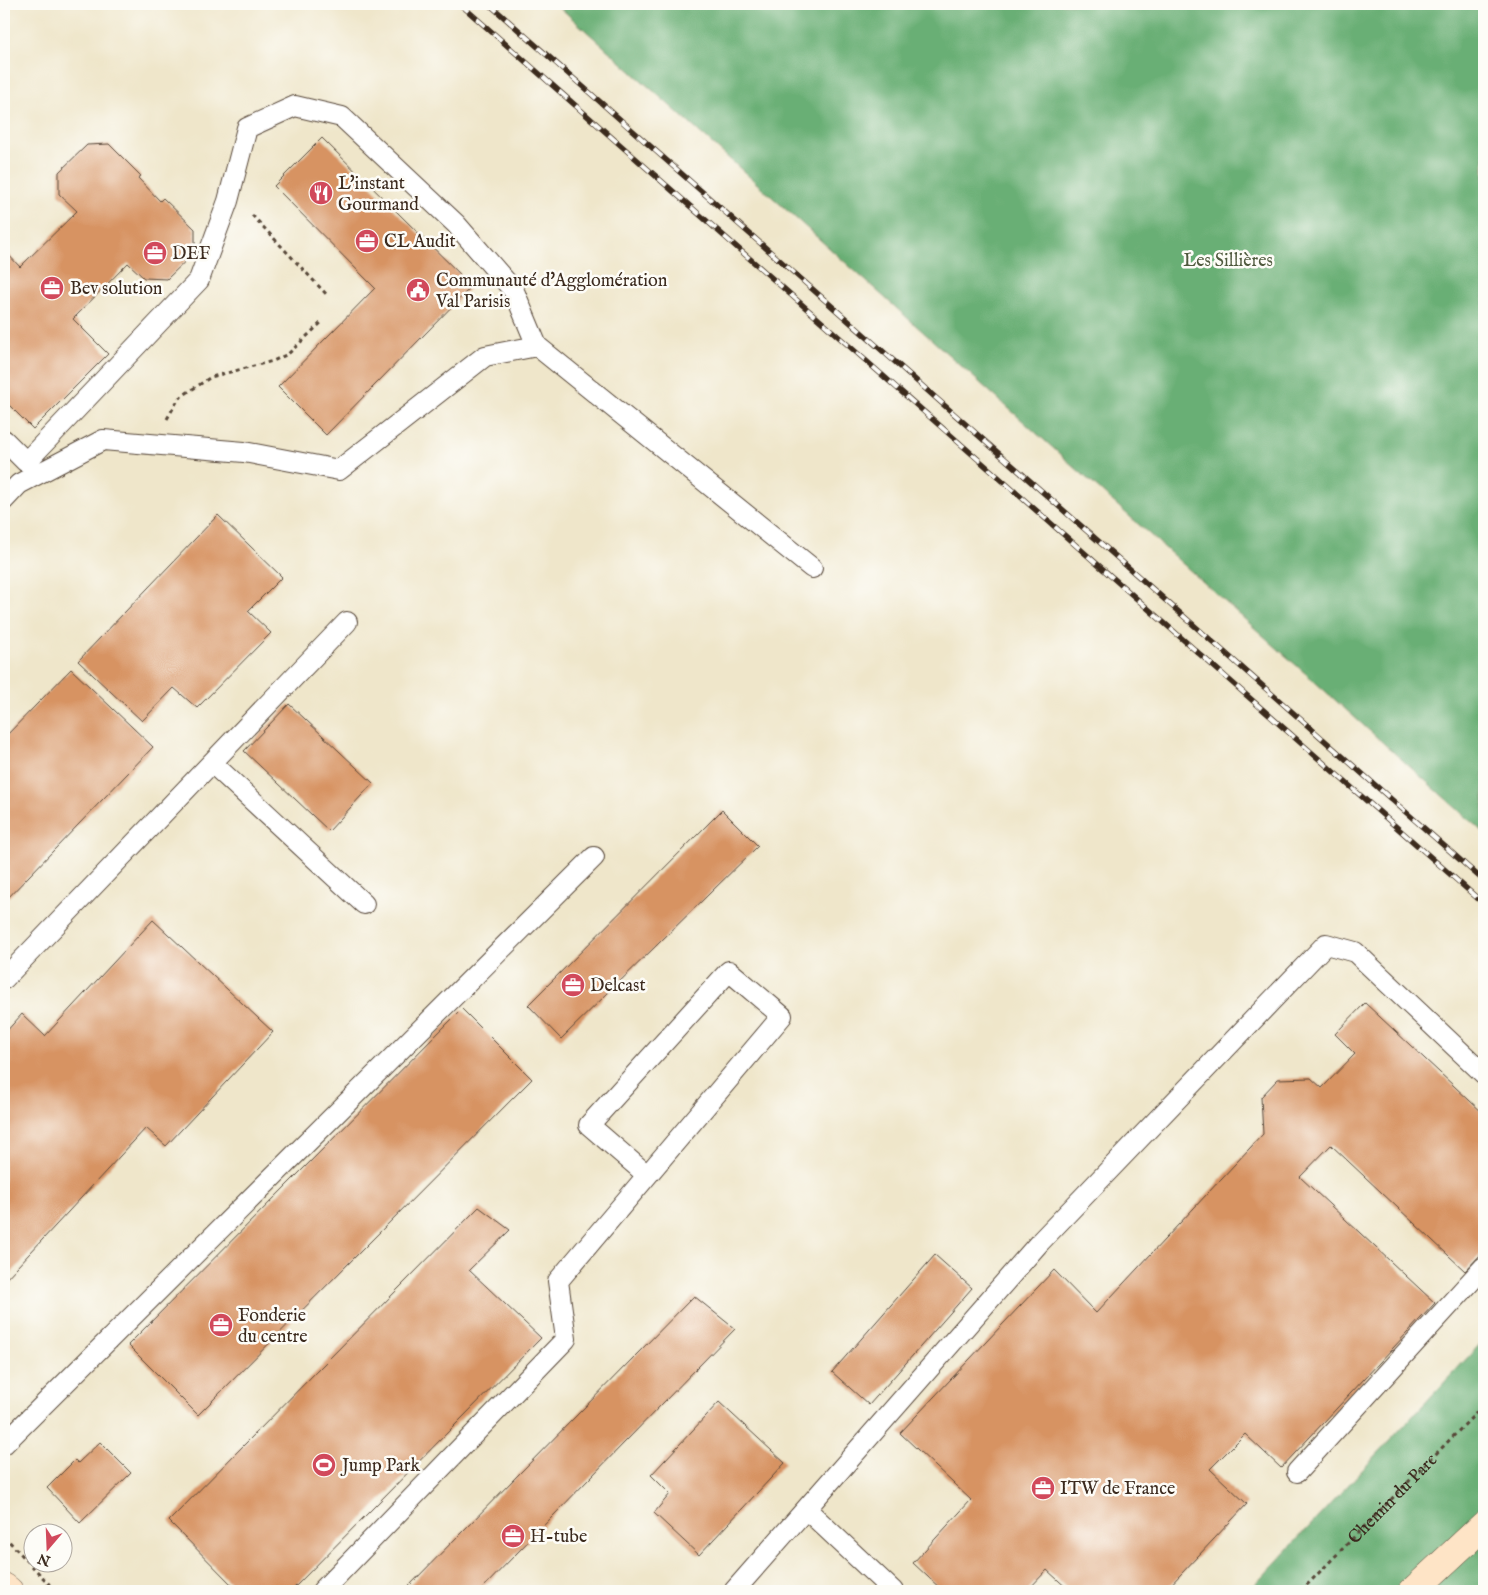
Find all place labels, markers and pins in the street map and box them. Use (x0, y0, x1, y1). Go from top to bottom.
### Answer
place label: L'instant Gourmand (338, 173, 419, 217)
restaurant icon: L'instant Gourmand (308, 180, 334, 206)
office icon: CL Audit (354, 228, 380, 254)
place label: CL Audit (384, 231, 456, 254)
office icon: DEF (142, 240, 168, 266)
place label: DEF (172, 243, 211, 266)
place label: Communauté d'Agglomération Val Parisis (435, 270, 668, 314)
office icon: Bev solution (39, 275, 65, 301)
public building icon: Communauté d'Agglomération Val Parisis (405, 277, 431, 303)
place label: Bev solution (70, 278, 163, 301)
office icon: Delcast (560, 972, 586, 998)
place label: Delcast (590, 975, 646, 998)
place label: Fonderie du centre (238, 1305, 307, 1349)
office icon: Fonderie du centre (208, 1312, 234, 1338)
sports icon: Jump Park (311, 1452, 337, 1478)
place label: Jump Park (340, 1455, 420, 1478)
office icon: ITW de France (1030, 1475, 1056, 1501)
place label: ITW de France (1060, 1478, 1175, 1501)
office icon: H-tube (500, 1523, 526, 1549)
place label: H-tube (530, 1526, 587, 1549)

